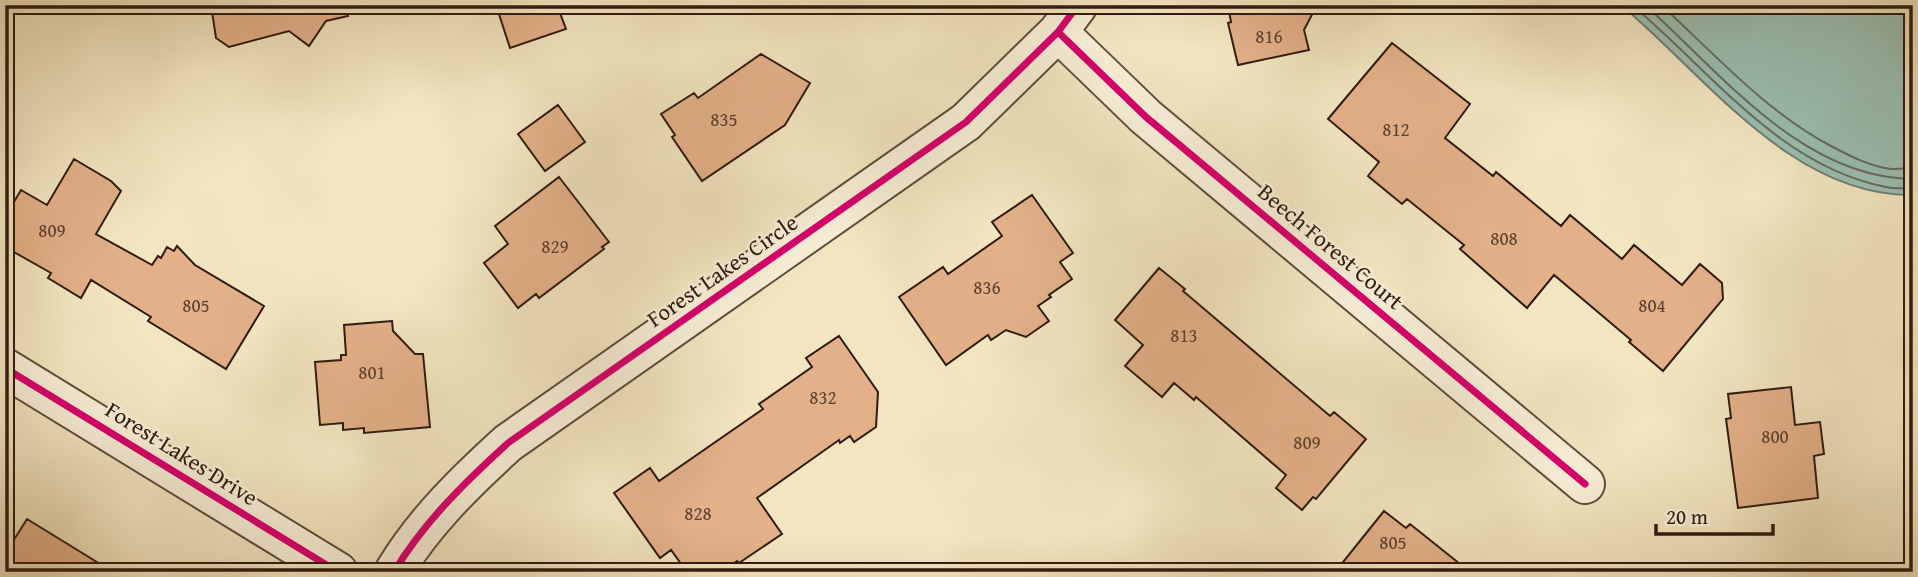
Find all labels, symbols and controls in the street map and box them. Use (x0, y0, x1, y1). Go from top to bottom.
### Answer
house number: 816 (1255, 22, 1283, 50)
house number: 835 (710, 105, 738, 133)
house number: 812 (1382, 115, 1410, 143)
street label: Beech Forest Court (1251, 175, 1411, 317)
street label: Forest Lakes Circle (640, 205, 804, 335)
house number: 809 (38, 216, 66, 244)
house number: 808 (1490, 224, 1518, 252)
house number: 829 (541, 232, 569, 260)
house number: 836 (973, 273, 1001, 301)
house number: 805 (182, 291, 210, 319)
house number: 804 (1638, 291, 1666, 319)
house number: 813 (1170, 321, 1198, 349)
house number: 801 (358, 358, 386, 386)
house number: 832 (809, 383, 837, 411)
street label: Forest Lakes Drive (99, 393, 265, 513)
house number: 800 (1761, 422, 1789, 450)
house number: 809 (1293, 428, 1321, 456)
scale bar (1656, 493, 1773, 537)
house number: 828 (684, 499, 712, 527)
text: 20 m (1666, 501, 1708, 532)
house number: 805 (1379, 528, 1407, 556)

